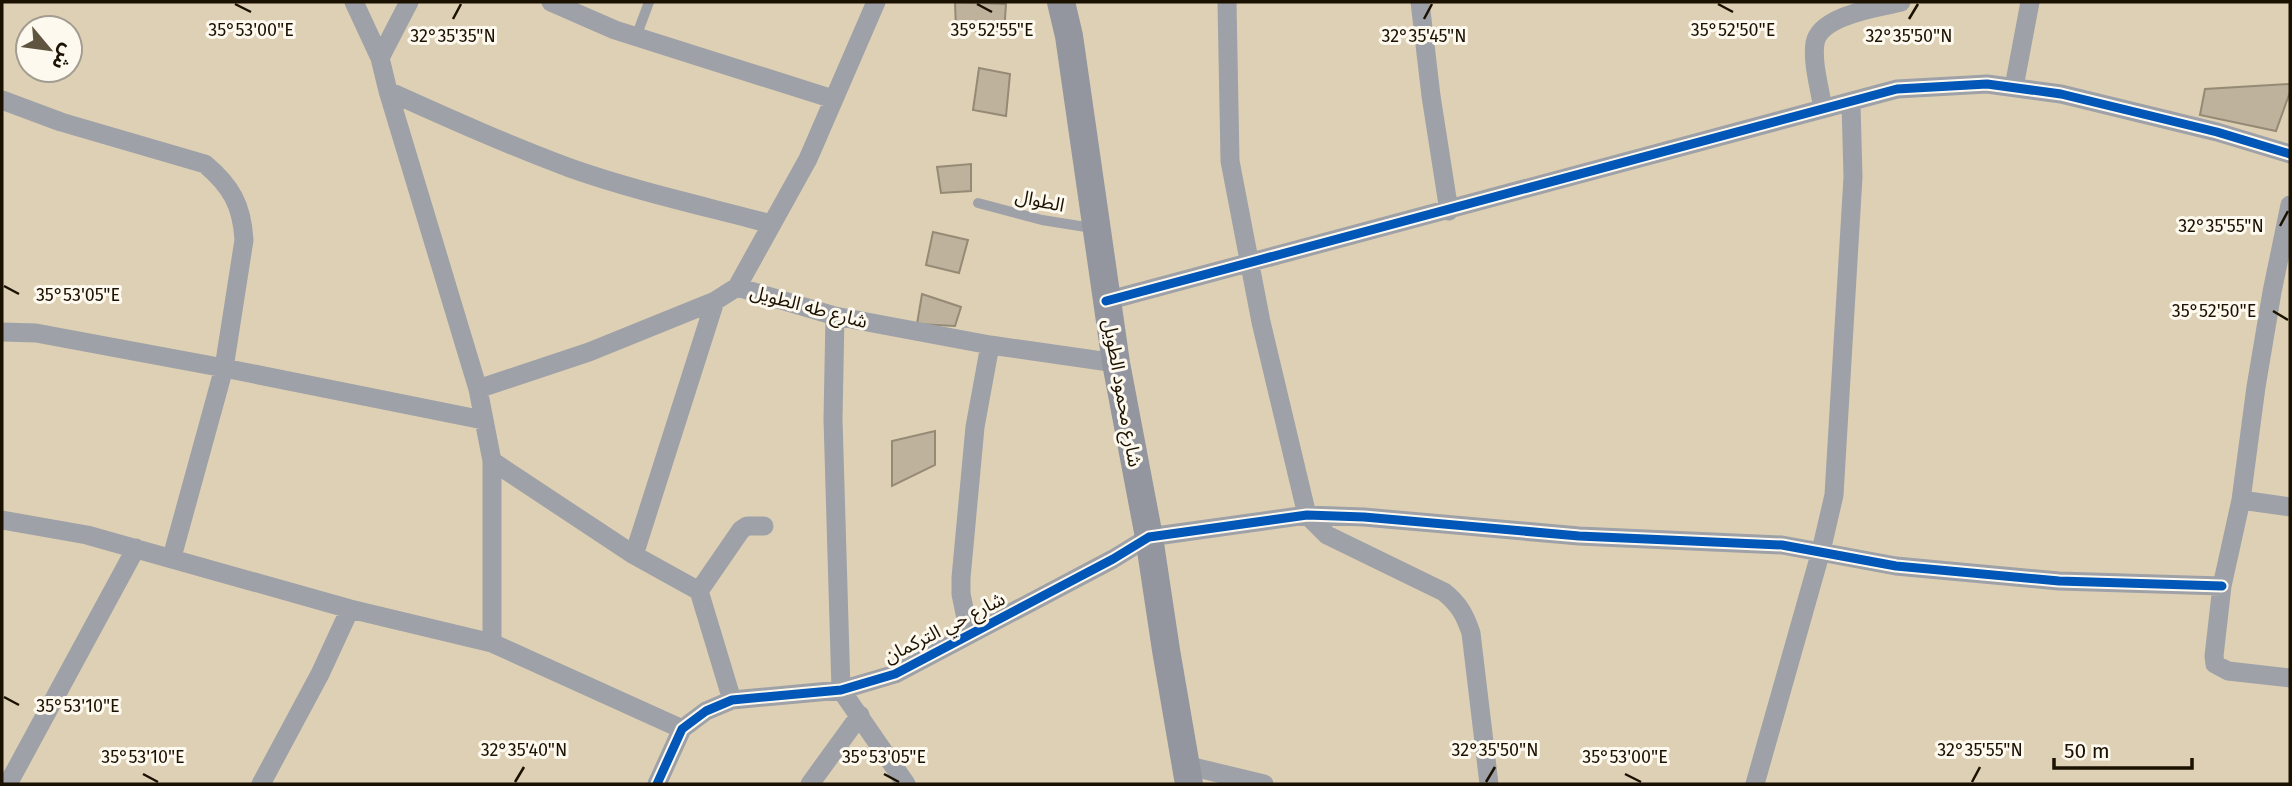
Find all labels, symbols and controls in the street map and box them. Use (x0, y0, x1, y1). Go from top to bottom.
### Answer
north arrow (14, 14, 84, 84)
text: 35°53'00"E (208, 19, 294, 41)
text: 35°52'55"E (950, 19, 1034, 41)
text: 35°52'50"E (1691, 19, 1775, 41)
text: 32°35'35"N (410, 25, 496, 47)
text: 32°35'45"N (1381, 25, 1467, 47)
text: 32°35'50"N (1866, 25, 1952, 47)
text: ش (47, 40, 80, 74)
street label: الطوال (1013, 184, 1067, 217)
text: 32°35'55"N (2178, 215, 2264, 237)
street label: شارع طه الطويل (747, 280, 870, 335)
text: 35°53'05"E (36, 284, 120, 306)
text: 35°52'50"E (2172, 300, 2256, 322)
street label: شارع محمود الطويل (1096, 317, 1147, 469)
street label: شارع حي التركمان (880, 587, 1010, 671)
text: 35°53'10"E (36, 695, 120, 717)
scale bar (2054, 726, 2192, 770)
text: 50 m (2064, 738, 2110, 764)
text: 32°35'40"N (481, 739, 567, 761)
text: 32°35'50"N (1452, 739, 1538, 761)
text: 32°35'55"N (1937, 739, 2023, 761)
text: 35°53'10"E (101, 746, 185, 768)
text: 35°53'05"E (842, 746, 926, 768)
text: 35°53'00"E (1582, 746, 1668, 768)

